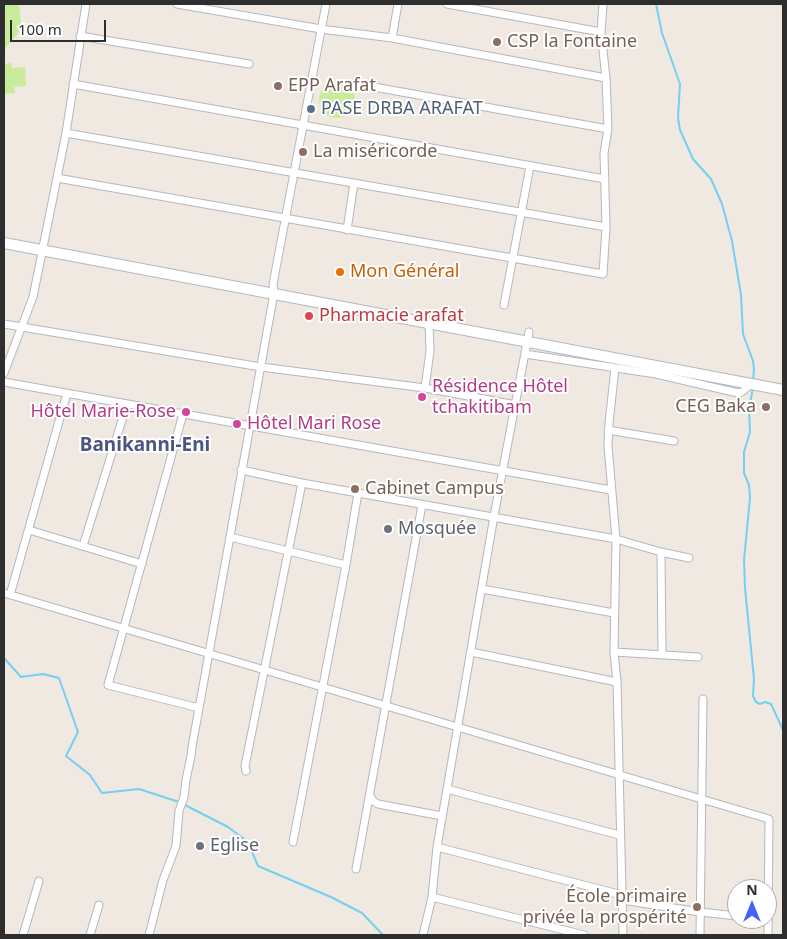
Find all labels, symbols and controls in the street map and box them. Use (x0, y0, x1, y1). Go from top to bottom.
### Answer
scale bar (12, 10, 109, 42)
text: 100 m (18, 19, 62, 39)
place label: CSP la Fontaine (507, 31, 637, 53)
marker: CSP la Fontaine (491, 36, 503, 48)
place label: EPP Arafat (288, 75, 376, 97)
marker: EPP Arafat (272, 80, 284, 92)
place label: PASE DRBA ARAFAT (321, 98, 483, 120)
marker: PASE DRBA ARAFAT (305, 103, 317, 115)
place label: La miséricorde (313, 141, 437, 163)
marker: La miséricorde (297, 146, 309, 158)
place label: Mon Général (350, 261, 459, 283)
marker: Mon Général (334, 266, 346, 278)
place label: Pharmacie arafat (319, 305, 464, 327)
marker: Pharmacie arafat (303, 310, 315, 322)
place label: Résidence Hôtel tchakitibam (432, 376, 568, 418)
marker: Résidence Hôtel tchakitibam (416, 391, 428, 403)
place label: CEG Baka (675, 396, 756, 418)
place label: Hôtel Marie-Rose (30, 401, 176, 423)
marker: CEG Baka (760, 401, 772, 413)
marker: Hôtel Marie-Rose (180, 406, 192, 418)
place label: Hôtel Mari Rose (247, 413, 381, 435)
marker: Hôtel Mari Rose (231, 418, 243, 430)
district label: Banikanni-Eni (80, 435, 210, 457)
place label: Cabinet Campus (365, 478, 504, 500)
marker: Cabinet Campus (349, 483, 361, 495)
place label: Mosquée (398, 518, 476, 540)
marker: Mosquée (382, 523, 394, 535)
place label: Eglise (210, 835, 259, 857)
marker: Eglise (194, 840, 206, 852)
north arrow (727, 879, 777, 929)
text: N (746, 880, 758, 899)
place label: École primaire privée la prospérité (523, 886, 687, 929)
marker: École primaire privée la prospérité (691, 901, 703, 913)

